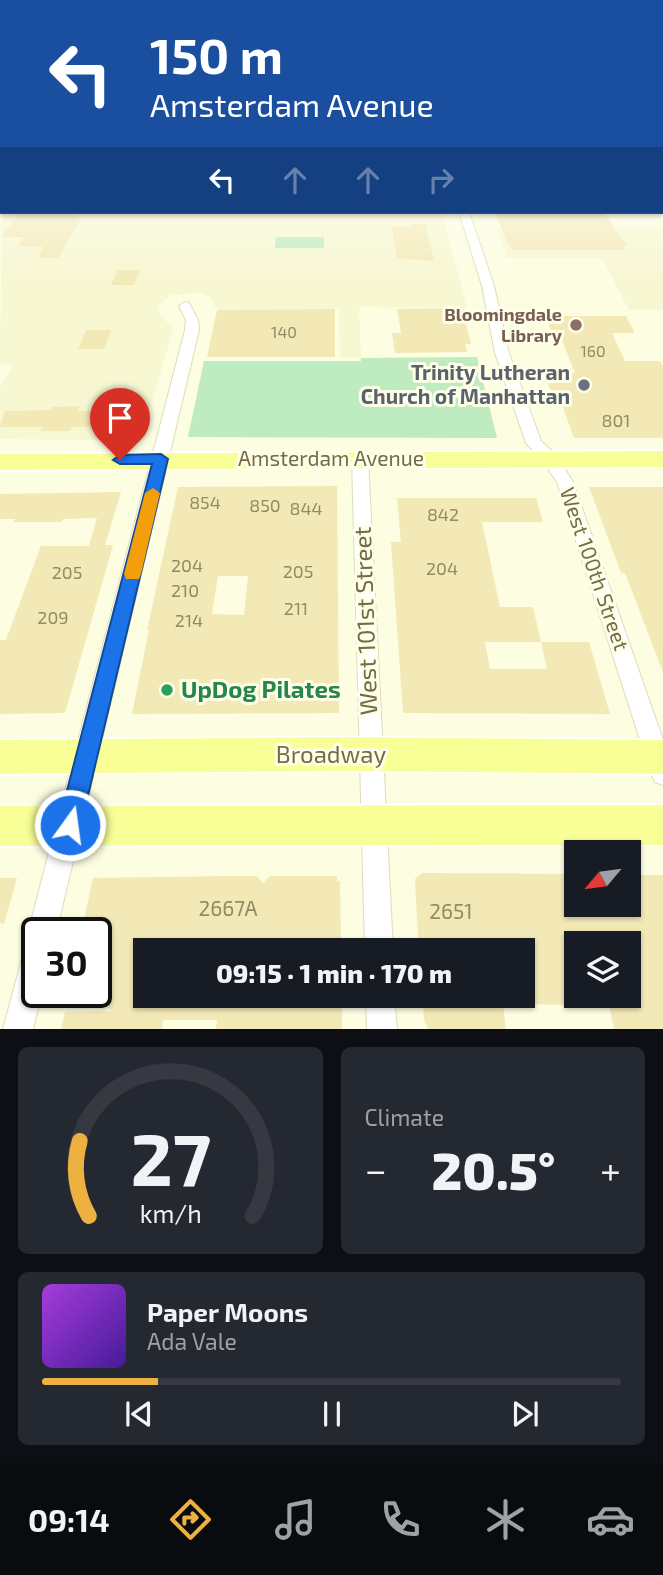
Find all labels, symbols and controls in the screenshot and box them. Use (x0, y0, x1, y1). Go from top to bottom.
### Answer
text: 150 m (150, 25, 283, 84)
icon: left (35, 28, 126, 119)
text: Amsterdam Avenue (150, 85, 434, 123)
icon: left (203, 161, 241, 199)
icon: ahead (276, 161, 314, 199)
icon: ahead (349, 161, 387, 199)
icon: right (422, 161, 460, 199)
place label: Bloomingdale Library (444, 303, 563, 346)
marker: Bloomingdale Library (568, 317, 584, 333)
house number: 140 (271, 322, 297, 341)
house number: 160 (580, 341, 606, 360)
place label: Trinity Lutheran Church of Manhattan (361, 359, 570, 408)
marker: Trinity Lutheran Church of Manhattan (576, 377, 592, 393)
pin (90, 388, 150, 460)
icon: arrive (101, 399, 139, 437)
house number: 801 (602, 409, 630, 431)
street label: Amsterdam Avenue (238, 445, 424, 470)
street label: West 100th Street (556, 484, 635, 653)
house number: 854 (189, 491, 221, 513)
house number: 850 (249, 494, 281, 516)
house number: 844 (289, 497, 323, 519)
house number: 842 (427, 503, 459, 525)
street label: West 101st Street (347, 526, 382, 716)
house number: 204 (171, 554, 203, 576)
house number: 204 (426, 557, 458, 579)
house number: 205 (283, 560, 313, 582)
house number: 205 (52, 561, 82, 583)
house number: 210 (171, 579, 199, 601)
house number: 211 (284, 597, 308, 619)
house number: 209 (37, 606, 69, 628)
house number: 214 (175, 609, 203, 631)
place label: UpDog Pilates (181, 674, 341, 703)
marker: UpDog Pilates (159, 682, 175, 698)
street label: Broadway (276, 739, 386, 768)
position arrow (33, 788, 107, 862)
north arrow (564, 840, 640, 917)
map controls (564, 840, 641, 1008)
house number: 2667A (199, 895, 257, 920)
house number: 2651 (429, 898, 473, 923)
speed limit sign: 30 (21, 917, 112, 1008)
button: layers (564, 931, 641, 1008)
text: 09:15 · 1 min · 170 m (216, 957, 452, 988)
text: Climate (365, 1103, 444, 1131)
text: 27 (130, 1114, 211, 1202)
text: 20.5° (431, 1138, 555, 1200)
text: − (365, 1146, 387, 1192)
text: + (600, 1146, 621, 1192)
text: km/h (139, 1198, 201, 1228)
text: Paper Moons (147, 1296, 308, 1327)
text: Ada Vale (147, 1327, 237, 1355)
icon: previous (120, 1395, 158, 1433)
icon: pause (313, 1395, 351, 1433)
icon: next (506, 1395, 544, 1433)
icon: directions (166, 1495, 215, 1544)
icon: music (271, 1495, 320, 1544)
icon: phone (376, 1495, 425, 1544)
icon: climate (481, 1495, 530, 1544)
icon: car (586, 1495, 635, 1544)
text: 09:14 (28, 1500, 110, 1538)

